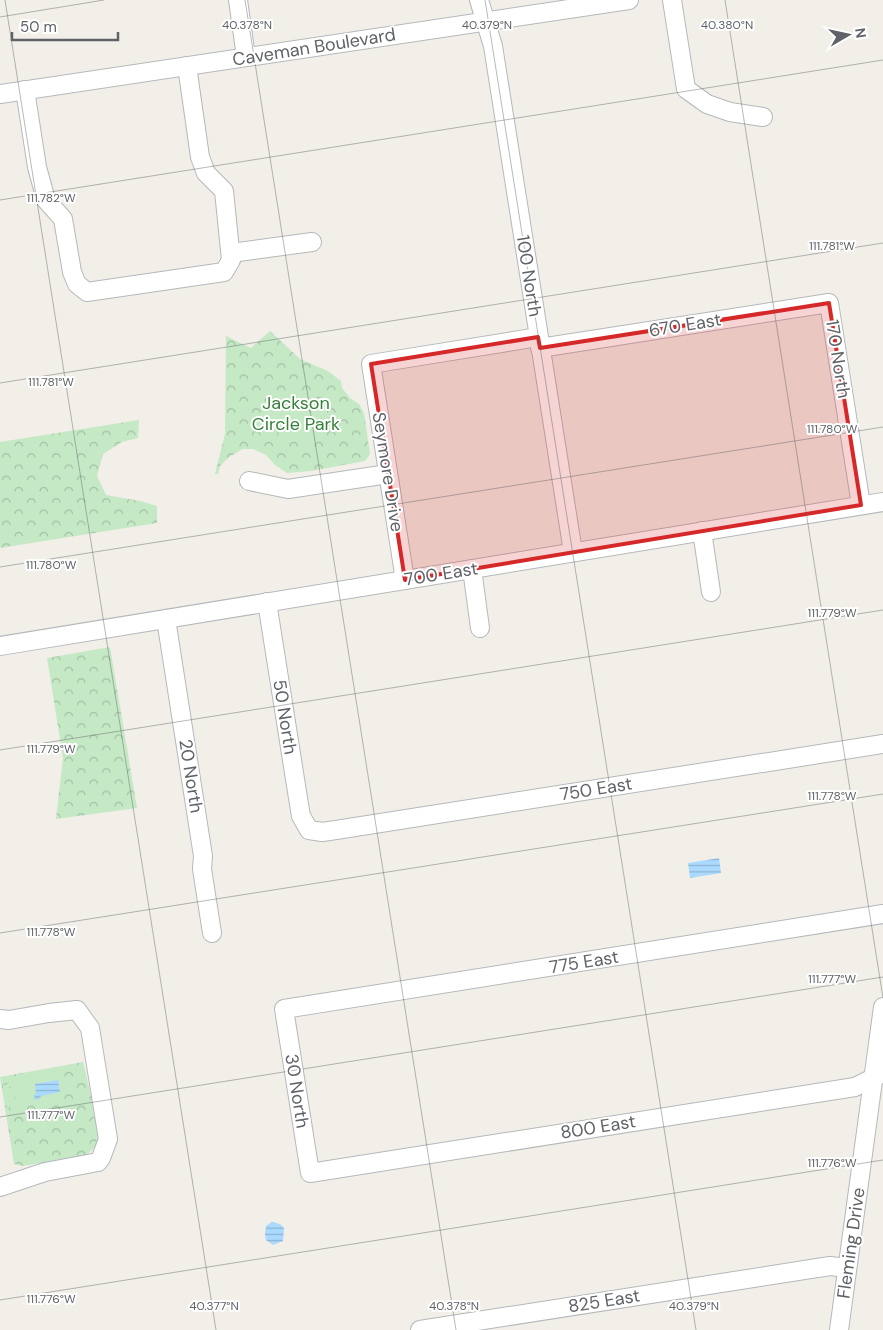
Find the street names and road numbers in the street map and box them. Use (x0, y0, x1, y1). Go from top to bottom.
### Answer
street label: Caveman Boulevard (231, 22, 397, 72)
street label: 100 North (511, 234, 547, 318)
street label: 670 East (647, 307, 723, 343)
street label: 170 North (820, 318, 856, 400)
street label: Seymore Drive (367, 410, 409, 534)
street label: 700 East (402, 556, 480, 592)
street label: 50 North (267, 678, 303, 756)
street label: 20 North (173, 737, 209, 815)
street label: 750 East (558, 771, 634, 807)
street label: 775 East (547, 945, 621, 979)
street label: 30 North (279, 1052, 315, 1130)
street label: 800 East (559, 1109, 637, 1145)
street label: Fleming Drive (831, 1186, 871, 1300)
street label: 825 East (566, 1283, 642, 1319)

